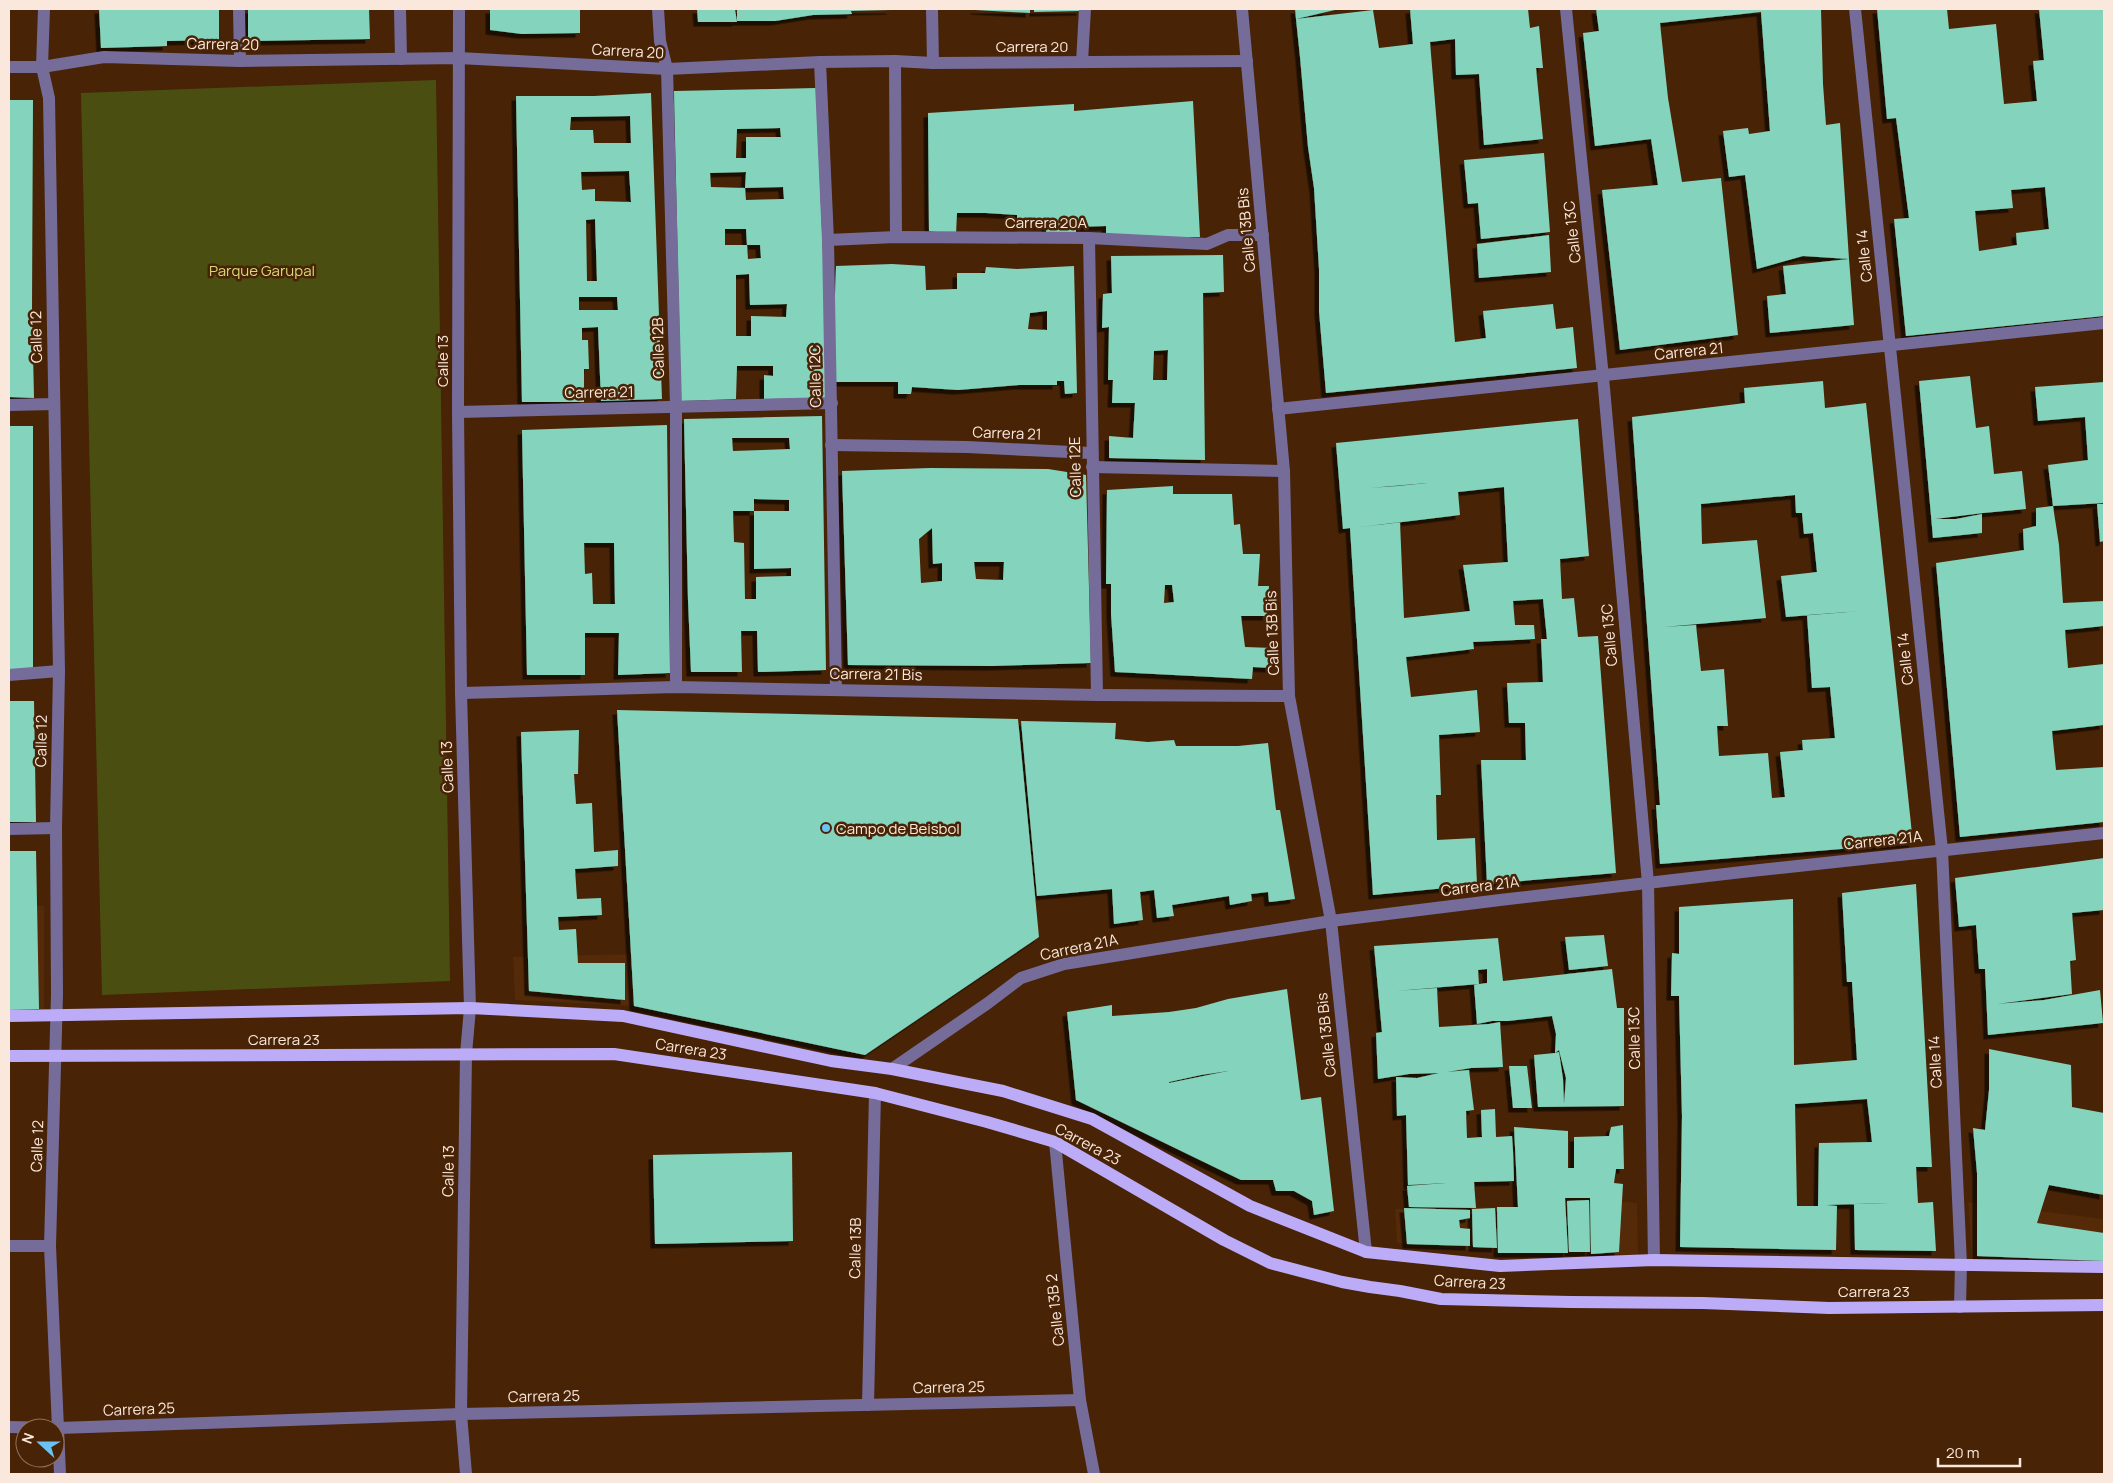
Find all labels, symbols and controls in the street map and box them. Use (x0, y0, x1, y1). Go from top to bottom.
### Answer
street label: Carrera 20 (187, 33, 259, 55)
street label: Carrera 20 (996, 36, 1068, 57)
street label: Carrera 20 (591, 39, 665, 63)
street label: Calle 13B Bis (1232, 187, 1260, 273)
street label: Calle 13C (1558, 199, 1586, 264)
street label: Carrera 20A (1005, 212, 1088, 233)
street label: Calle 14 (1851, 229, 1877, 283)
park label: Parque Garupal (209, 260, 315, 281)
street label: Calle 12 (25, 311, 47, 363)
street label: Calle 12B (647, 317, 669, 379)
street label: Calle 13 (432, 335, 453, 387)
street label: Carrera 21 (1653, 337, 1725, 365)
street label: Calle 12C (804, 344, 826, 408)
street label: Carrera 21 (564, 381, 634, 403)
street label: Carrera 21 (972, 421, 1042, 445)
street label: Calle 12E (1064, 436, 1086, 498)
street label: Calle 13B Bis (1260, 590, 1284, 676)
street label: Calle 13C (1596, 603, 1622, 667)
street label: Calle 14 (1892, 632, 1918, 686)
street label: Carrera 21 Bis (829, 663, 923, 685)
street label: Calle 12 (30, 715, 52, 767)
street label: Calle 13 (436, 741, 458, 793)
place label: Campo de Beisbol (836, 818, 960, 839)
marker: Campo de Beisbol (820, 822, 832, 834)
street label: Carrera 21A (1843, 825, 1924, 855)
street label: Carrera 21A (1440, 871, 1521, 901)
street label: Carrera 21A (1038, 928, 1120, 965)
street label: Calle 13B Bis (1311, 992, 1341, 1078)
street label: Calle 13C (1623, 1006, 1645, 1070)
street label: Carrera 23 (248, 1029, 320, 1050)
street label: Carrera 23 (654, 1033, 728, 1065)
street label: Calle 14 (1923, 1035, 1947, 1089)
street label: Carrera 23 (1051, 1118, 1125, 1170)
street label: Calle 12 (26, 1120, 48, 1172)
street label: Calle 13 (437, 1145, 459, 1197)
street label: Calle 13B (844, 1217, 866, 1279)
street label: Carrera 23 (1434, 1270, 1506, 1294)
street label: Calle 13B 2 (1041, 1273, 1069, 1347)
street label: Carrera 23 (1838, 1281, 1910, 1302)
street label: Carrera 25 (913, 1376, 985, 1398)
street label: Carrera 25 (508, 1385, 580, 1407)
street label: Carrera 25 (103, 1397, 175, 1421)
north arrow (15, 1418, 65, 1468)
text: N (17, 1430, 38, 1446)
scale bar (1938, 1436, 2020, 1468)
text: 20 m (1946, 1442, 1979, 1463)

